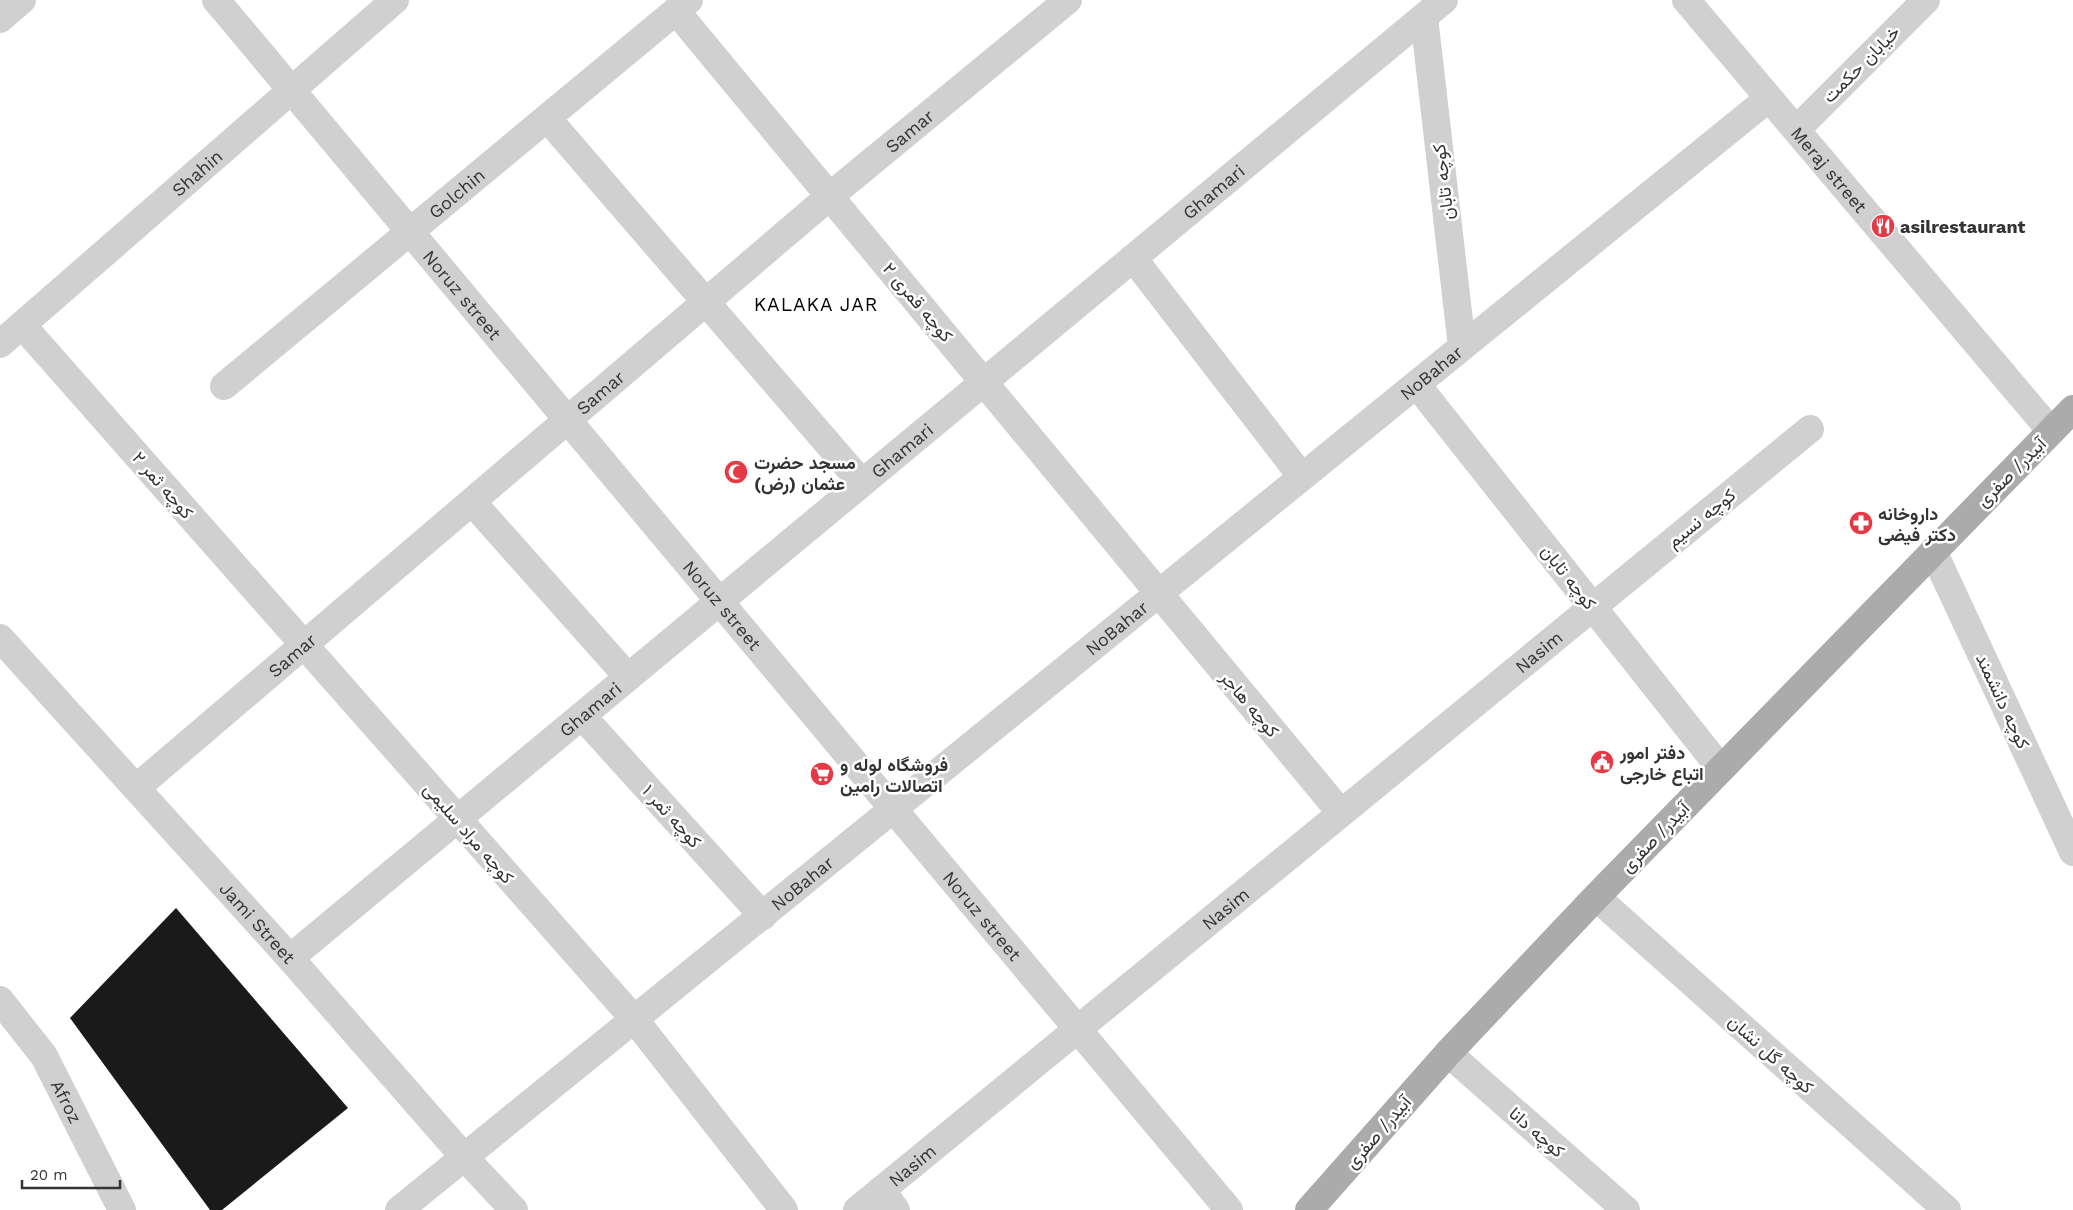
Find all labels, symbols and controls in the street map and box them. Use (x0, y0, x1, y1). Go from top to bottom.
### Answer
street label: خیابان حکمت (1818, 21, 1904, 107)
street label: Samar (881, 105, 938, 157)
street label: Meraj street (1787, 122, 1872, 217)
street label: کوچه تابان (1428, 143, 1460, 221)
street label: Shahin (167, 145, 226, 200)
street label: Ghamari (1178, 160, 1248, 223)
street label: Golchin (424, 164, 489, 222)
restaurant icon: asilrestaurant (1870, 213, 1896, 239)
place label: asilrestaurant (1900, 216, 2026, 237)
street label: Noruz street (419, 245, 506, 344)
street label: کوچه قمری ۲ (877, 258, 957, 347)
district label: KALAKA JAR (754, 293, 878, 316)
street label: NoBahar (1395, 341, 1466, 404)
street label: Samar (572, 366, 628, 418)
street label: Ghamari (867, 419, 937, 482)
street label: آبیدر/ صفری (1972, 432, 2052, 512)
street label: کوچه ثمر ۲ (127, 447, 198, 524)
place label: مسجد حضرت عثمان (رض) (754, 452, 856, 495)
mosque icon: مسجد حضرت عثمان (رض) (723, 459, 749, 485)
street label: کوچه نسیم (1663, 484, 1741, 553)
place label: داروخانه دکتر فیضی (1878, 503, 1956, 546)
pharmacy icon: داروخانه دکتر فیضی (1848, 510, 1874, 536)
street label: کوچه تابان (1536, 540, 1601, 615)
street label: Noruz street (679, 556, 766, 654)
street label: NoBahar (1081, 596, 1152, 659)
street label: Nasim (1511, 626, 1566, 677)
street label: Samar (264, 629, 320, 681)
street label: کوچه دانشمند (1970, 650, 2034, 753)
street label: کوچه هاجر (1214, 666, 1284, 743)
street label: Ghamari (555, 677, 625, 741)
place label: دفتر امور اتباع خارجی (1619, 742, 1704, 786)
public building icon: دفتر امور اتباع خارجی (1589, 749, 1615, 775)
place label: فروشگاه لوله و اتصالات رامین (840, 754, 948, 797)
supermarket icon: فروشگاه لوله و اتصالات رامین (809, 761, 835, 787)
street label: کوچه مراد سلیمی (418, 778, 518, 889)
street label: کوچه ثمر ۱ (637, 780, 706, 853)
street label: آبیدر/ صفری (1616, 796, 1696, 877)
street label: NoBahar (766, 851, 837, 915)
street label: Noruz street (939, 866, 1026, 965)
street label: Jami Street (216, 878, 300, 968)
street label: Nasim (1197, 883, 1253, 934)
street label: کوچه گل نشان (1723, 1010, 1818, 1099)
street label: Afroz (47, 1076, 87, 1127)
street label: آبیدر/ صفری (1341, 1090, 1417, 1173)
street label: کوچه دانا (1504, 1102, 1569, 1163)
street label: Nasim (884, 1140, 940, 1190)
scale bar (22, 1158, 120, 1190)
text: 20 m (30, 1166, 68, 1184)

